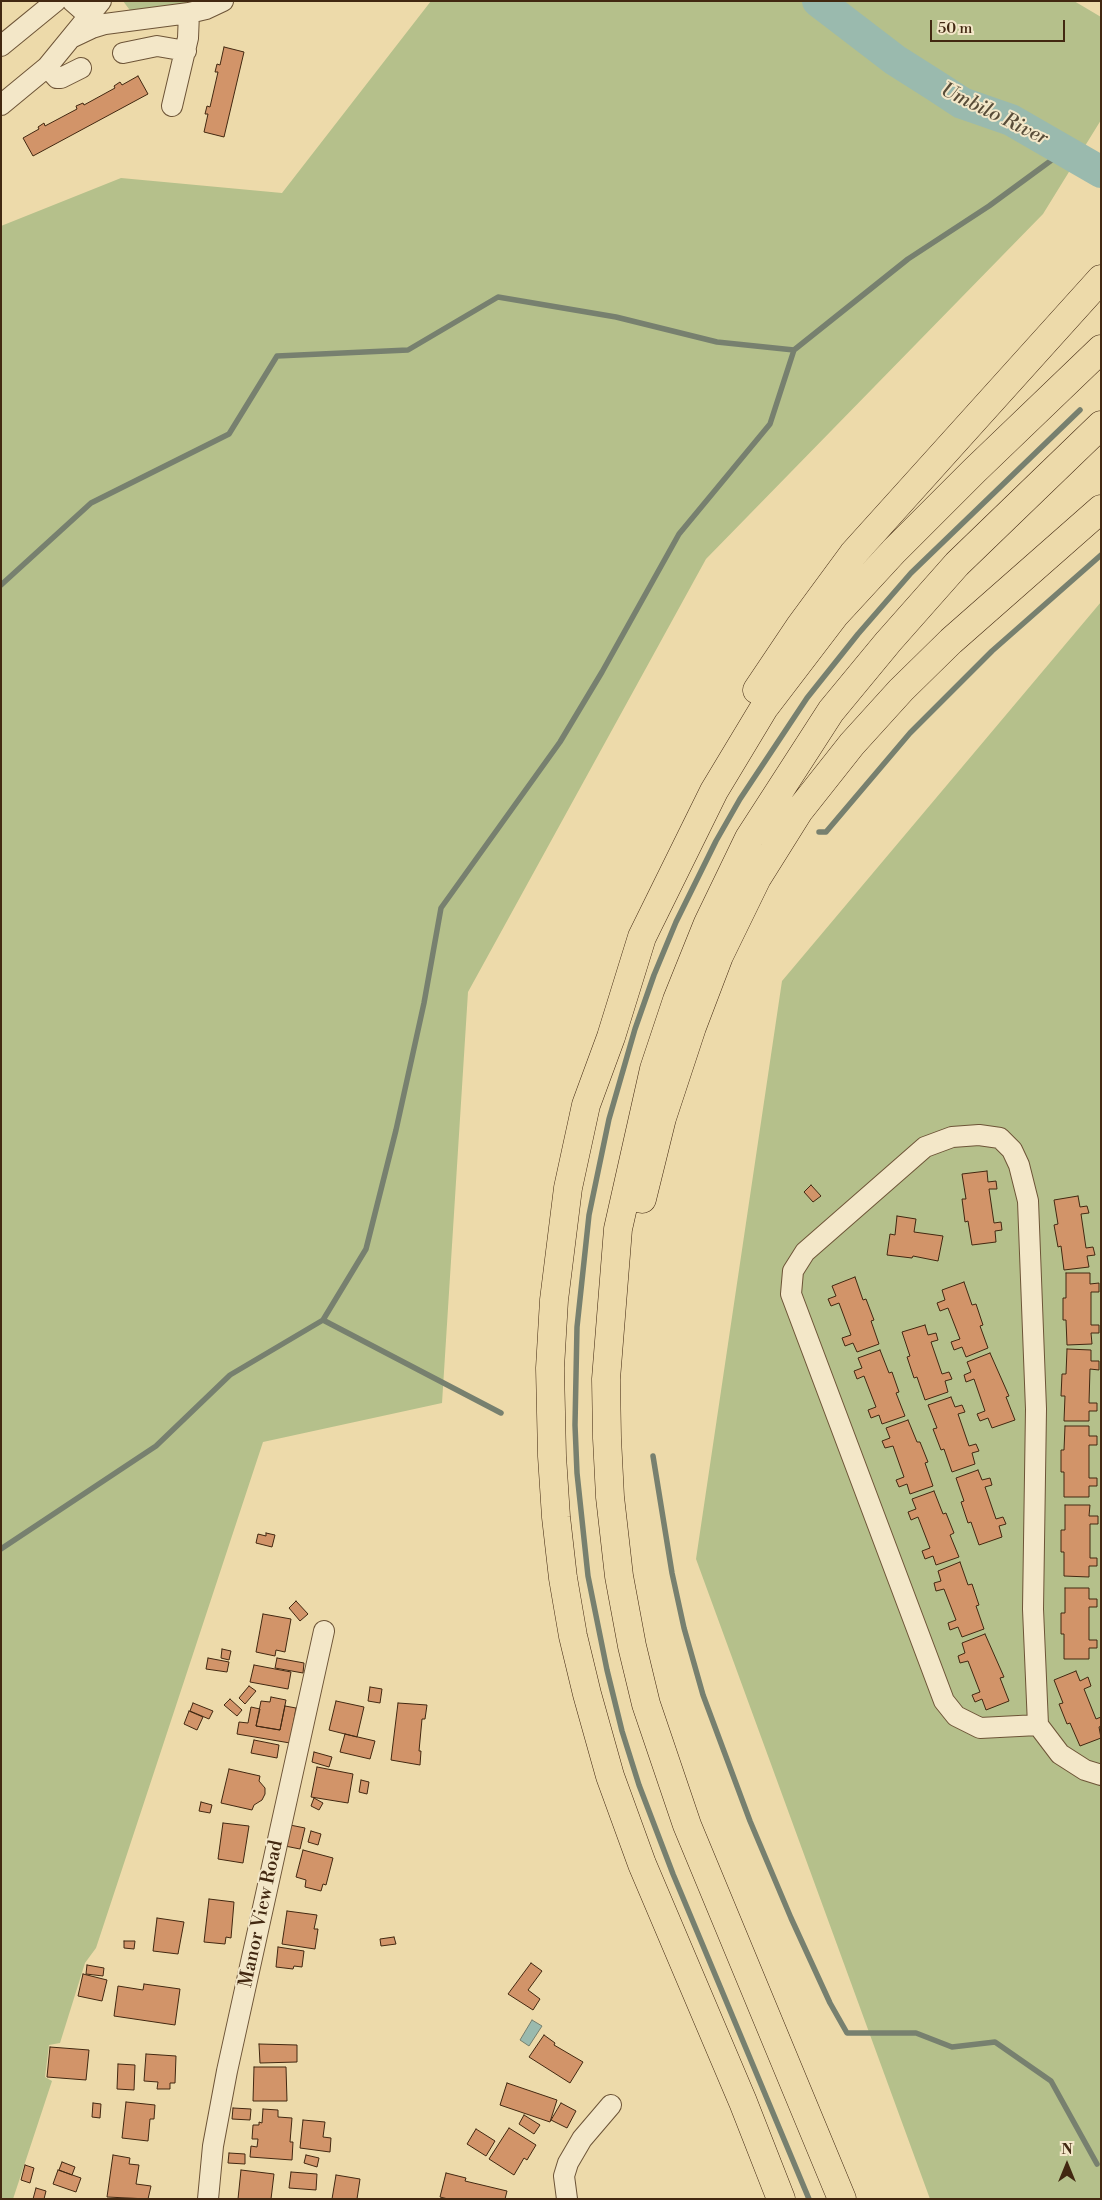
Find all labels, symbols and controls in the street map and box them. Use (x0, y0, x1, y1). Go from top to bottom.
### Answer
scale bar (932, 10, 1067, 42)
text: 50 m (938, 19, 972, 38)
water label: Umbilo River (936, 79, 1052, 151)
street label: Manor View Road (235, 1838, 289, 1990)
north arrow (1042, 2140, 1092, 2190)
text: N (1061, 2141, 1073, 2159)

